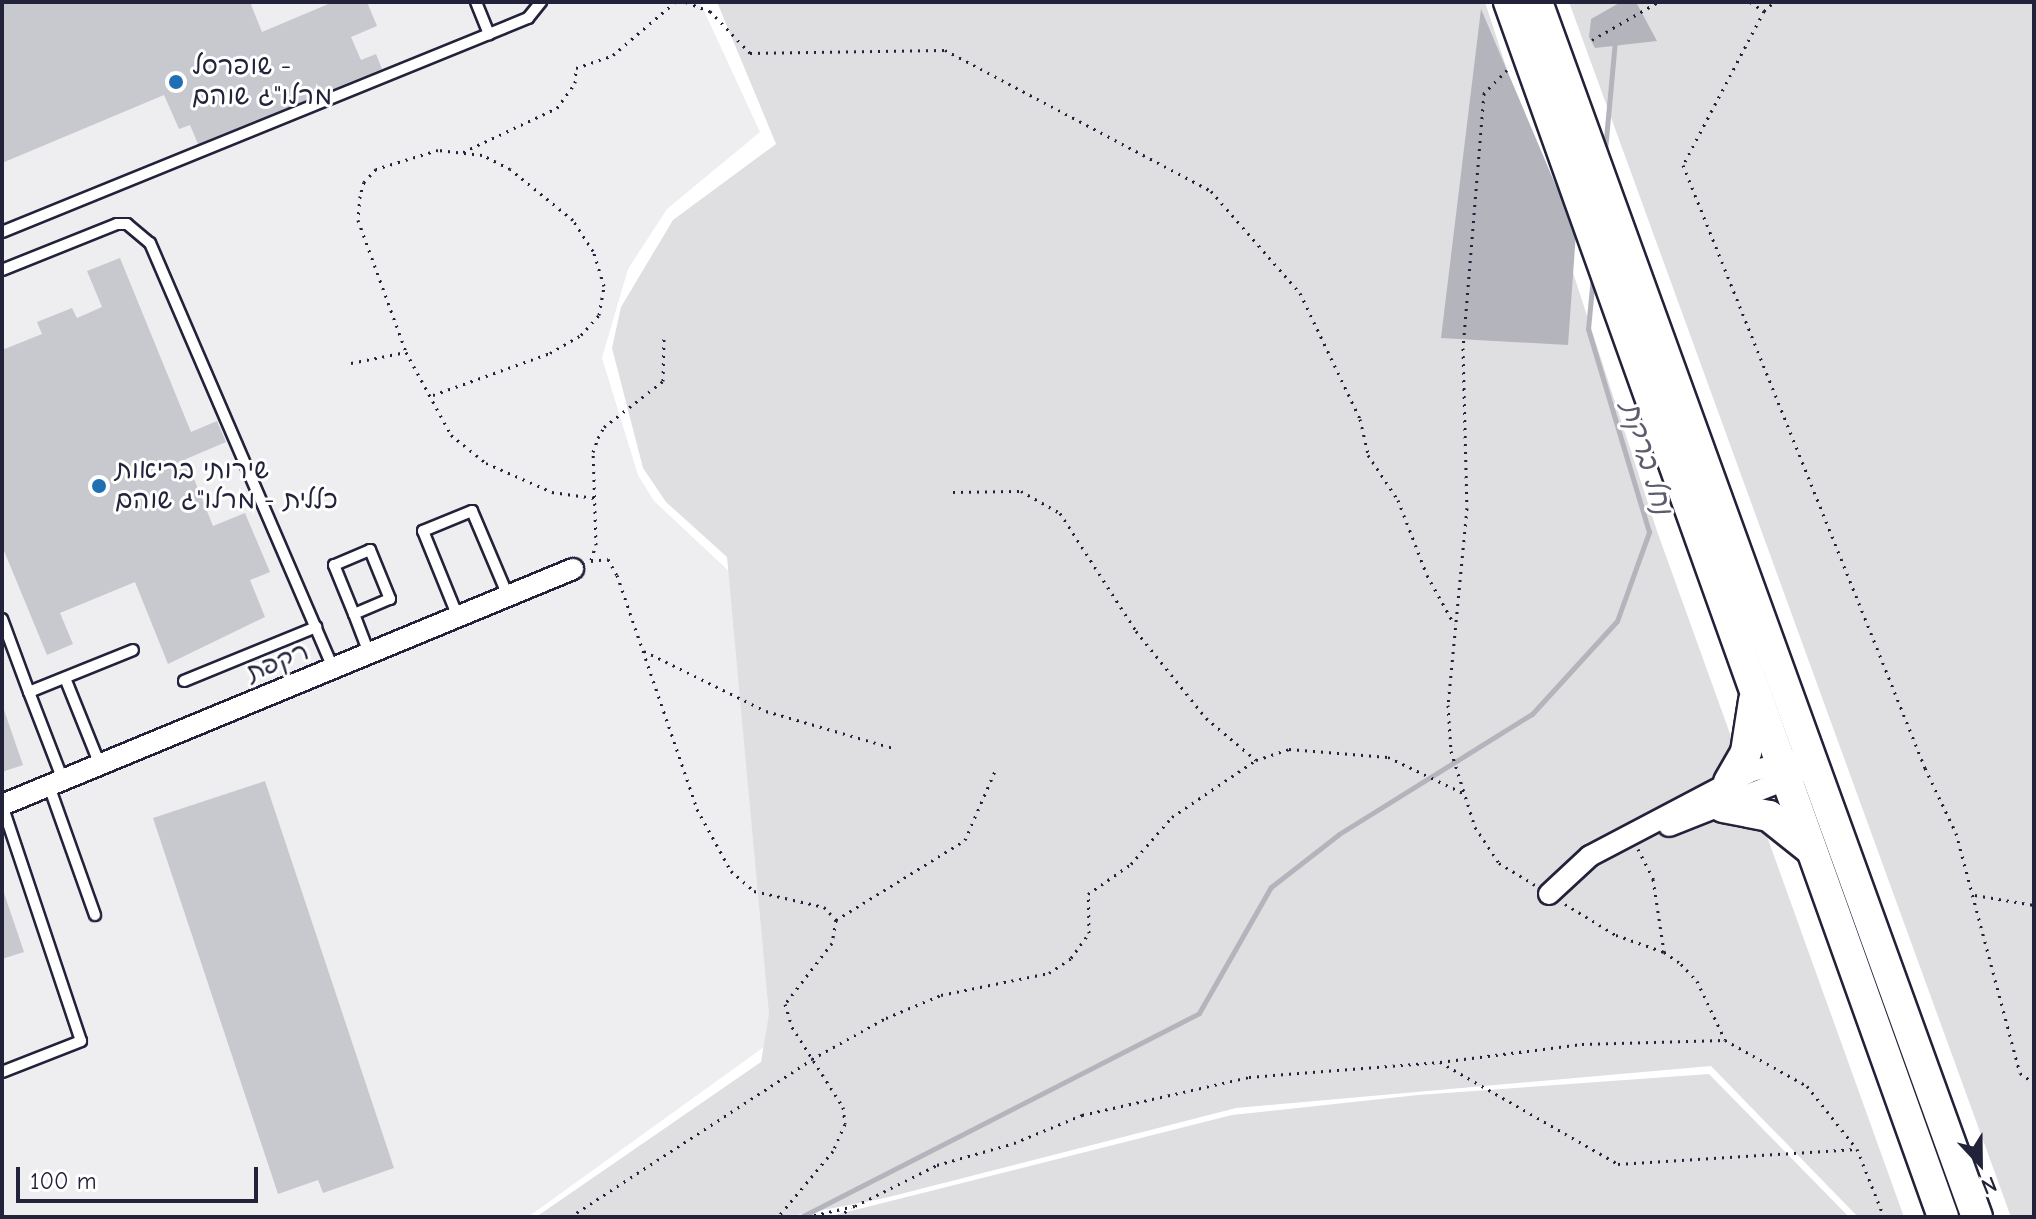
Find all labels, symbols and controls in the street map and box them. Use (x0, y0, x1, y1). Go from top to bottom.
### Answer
place label: שופרסל - מרלו"ג שוהם (192, 51, 332, 112)
marker: שופרסל - מרלו"ג שוהם (167, 73, 185, 91)
water label: נחל ברקת (1614, 398, 1680, 518)
place label: שירותי בריאות כללית - מרלו"ג שוהם (115, 455, 338, 516)
marker: שירותי בריאות כללית - מרלו"ג שוהם (90, 477, 108, 495)
street label: רקפת (242, 636, 314, 690)
north arrow (1940, 1123, 2020, 1203)
scale bar (20, 1151, 262, 1201)
text: 100 m (30, 1167, 97, 1195)
text: N (1977, 1171, 2001, 1200)

